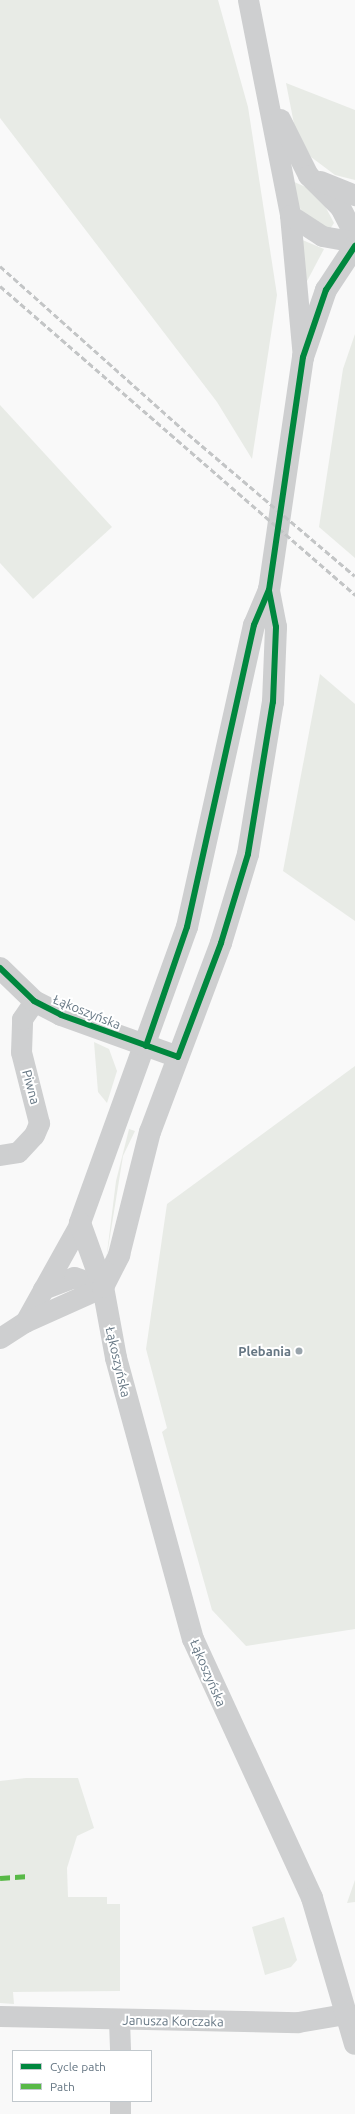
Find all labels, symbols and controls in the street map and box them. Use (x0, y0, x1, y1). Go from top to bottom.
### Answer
street label: Łąkoszyńska (51, 991, 123, 1033)
street label: Piwna (19, 1068, 43, 1106)
street label: Łąkoszyńska (102, 1325, 134, 1399)
place label: Plebania (238, 1343, 291, 1359)
marker: Plebania (294, 1346, 304, 1356)
street label: Łąkoszyńska (187, 1637, 229, 1709)
street label: Janusza Korczaka (122, 2012, 224, 2030)
legend (12, 2050, 152, 2102)
text: Cycle path (50, 2060, 106, 2073)
text: Path (50, 2080, 75, 2093)

